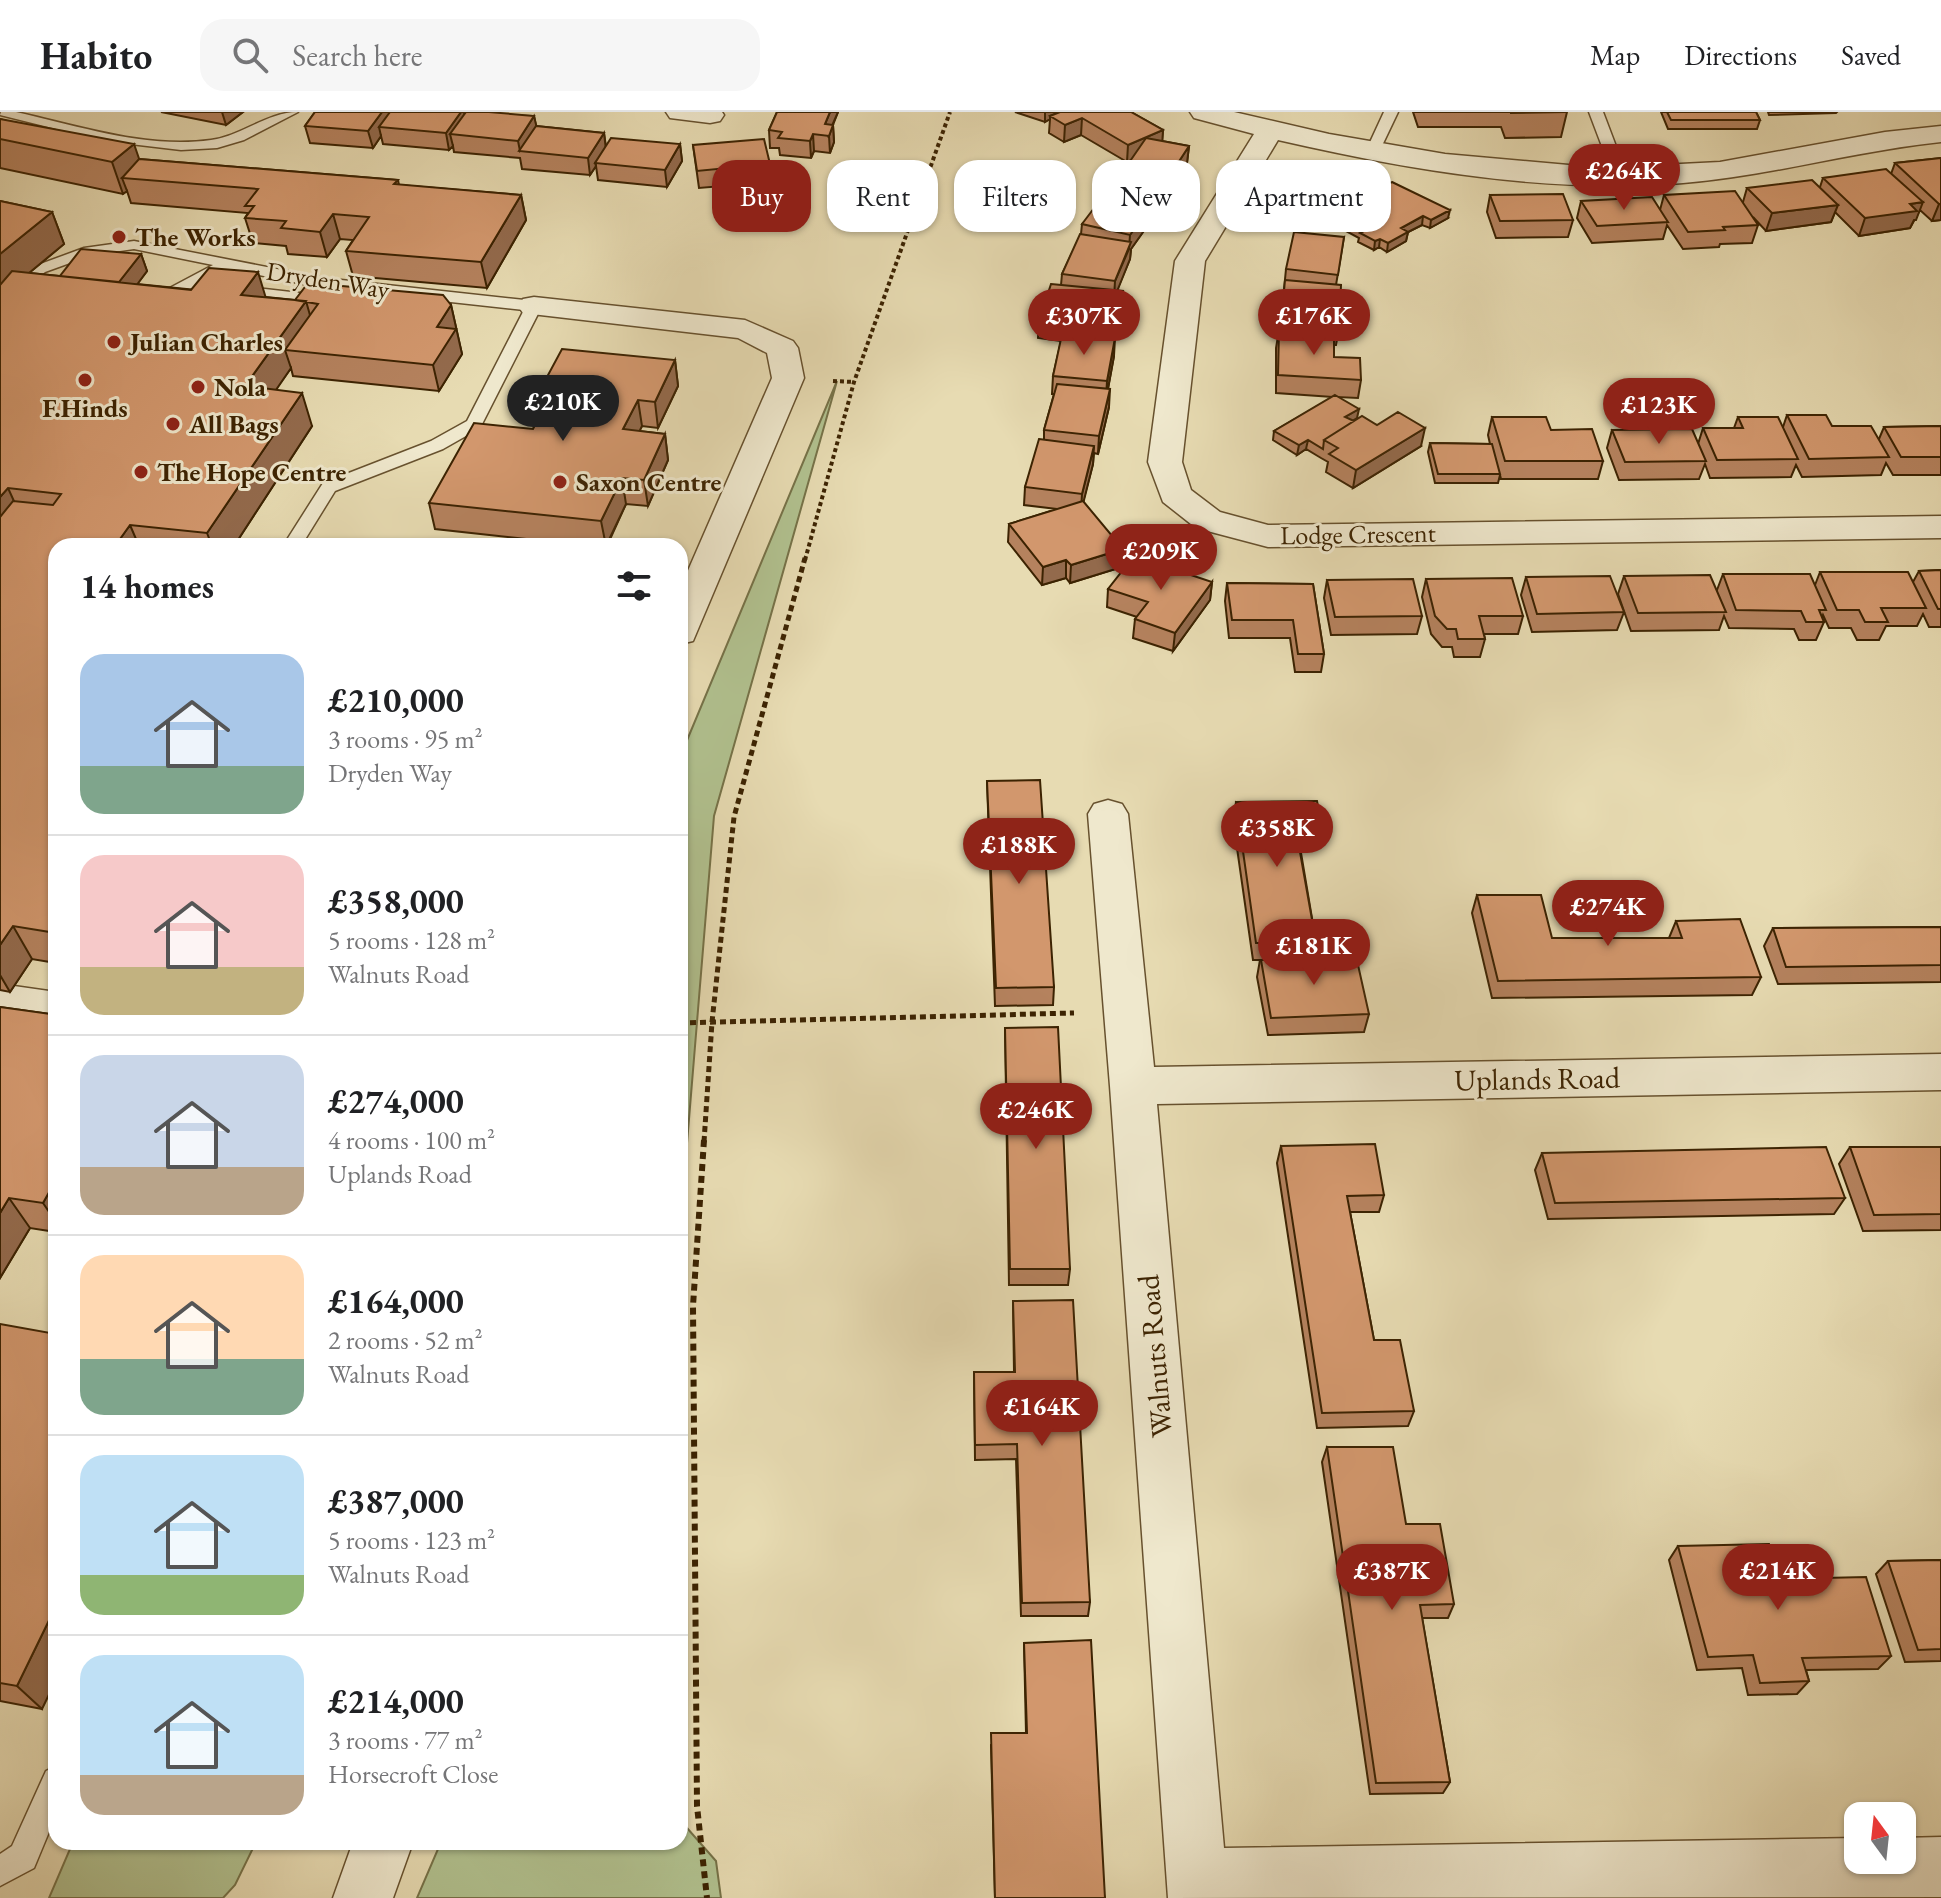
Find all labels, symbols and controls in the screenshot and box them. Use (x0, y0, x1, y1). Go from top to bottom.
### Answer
search box (200, 19, 760, 91)
text: Habito (40, 31, 152, 80)
icon: search (228, 33, 272, 77)
text: Search here (292, 36, 422, 75)
text: Map (1590, 37, 1640, 73)
text: Directions (1684, 37, 1797, 73)
text: Saved (1841, 37, 1901, 73)
pin: £264K (1568, 144, 1680, 212)
text: £264K (1586, 153, 1662, 187)
chip: Buy (712, 160, 811, 232)
chip: Rent (827, 160, 938, 232)
chip: Filters (954, 160, 1076, 232)
chip: New (1092, 160, 1200, 232)
chip: Apartment (1216, 160, 1391, 232)
place label: The Works (135, 220, 256, 254)
marker: The Works (110, 228, 128, 246)
street label: Dryden Way (264, 254, 392, 307)
pin: £307K (1028, 289, 1140, 357)
pin: £176K (1258, 289, 1370, 357)
text: £307K (1046, 298, 1122, 332)
text: £176K (1276, 298, 1352, 332)
place label: Julian Charles (127, 325, 283, 359)
marker: Julian Charles (105, 333, 123, 351)
place label: Nola (214, 370, 266, 404)
marker: F.Hinds (76, 371, 94, 389)
pin: £210K (507, 375, 619, 443)
marker: Nola (189, 378, 207, 396)
pin: £123K (1603, 378, 1715, 446)
text: £210K (525, 384, 601, 418)
text: £123K (1621, 387, 1697, 421)
place label: F.Hinds (42, 391, 128, 425)
place label: All Bags (188, 407, 279, 441)
marker: All Bags (164, 415, 182, 433)
place label: The Hope Centre (157, 455, 347, 489)
marker: The Hope Centre (132, 463, 150, 481)
place label: Saxon Centre (576, 465, 721, 499)
marker: Saxon Centre (551, 473, 569, 491)
street label: Lodge Crescent (1280, 516, 1436, 552)
pin: £209K (1105, 524, 1217, 592)
text: £209K (1123, 533, 1199, 567)
text: 14 homes (80, 564, 214, 608)
icon: filters (612, 564, 656, 608)
text: £210,000 (328, 678, 464, 722)
icon: home (144, 686, 240, 782)
text: 3 rooms · 95 m² (328, 722, 483, 756)
text: Dryden Way (328, 756, 452, 790)
pin: £358K (1221, 801, 1333, 869)
text: £358K (1239, 810, 1315, 844)
pin: £188K (963, 818, 1075, 886)
text: £188K (981, 827, 1057, 861)
text: £358,000 (328, 879, 464, 923)
pin: £274K (1552, 880, 1664, 948)
icon: home (144, 887, 240, 983)
text: £274K (1570, 889, 1646, 923)
pin: £181K (1258, 919, 1370, 987)
text: 5 rooms · 128 m² (328, 923, 495, 957)
text: £181K (1276, 928, 1352, 962)
text: Walnuts Road (328, 957, 469, 991)
street label: Uplands Road (1454, 1058, 1621, 1099)
text: £274,000 (328, 1079, 464, 1123)
pin: £246K (980, 1083, 1092, 1151)
icon: home (144, 1087, 240, 1183)
text: £246K (998, 1092, 1074, 1126)
text: 4 rooms · 100 m² (328, 1123, 495, 1157)
text: Uplands Road (328, 1157, 472, 1191)
street label: Walnuts Road (1128, 1272, 1181, 1439)
text: £164,000 (328, 1279, 464, 1323)
icon: home (144, 1287, 240, 1383)
text: 2 rooms · 52 m² (328, 1323, 483, 1357)
text: Walnuts Road (328, 1357, 469, 1391)
pin: £164K (986, 1380, 1098, 1448)
text: £164K (1004, 1389, 1080, 1423)
text: £387,000 (328, 1479, 464, 1523)
icon: home (144, 1487, 240, 1583)
text: 5 rooms · 123 m² (328, 1523, 495, 1557)
pin: £387K (1336, 1544, 1448, 1612)
pin: £214K (1722, 1544, 1834, 1612)
text: £387K (1354, 1553, 1430, 1587)
text: £214K (1740, 1553, 1816, 1587)
text: Walnuts Road (328, 1557, 469, 1591)
text: £214,000 (328, 1679, 464, 1723)
icon: home (144, 1687, 240, 1783)
text: 3 rooms · 77 m² (328, 1723, 483, 1757)
text: Horsecroft Close (328, 1757, 498, 1791)
north arrow (1844, 1802, 1916, 1874)
map controls (1844, 1802, 1916, 1874)

